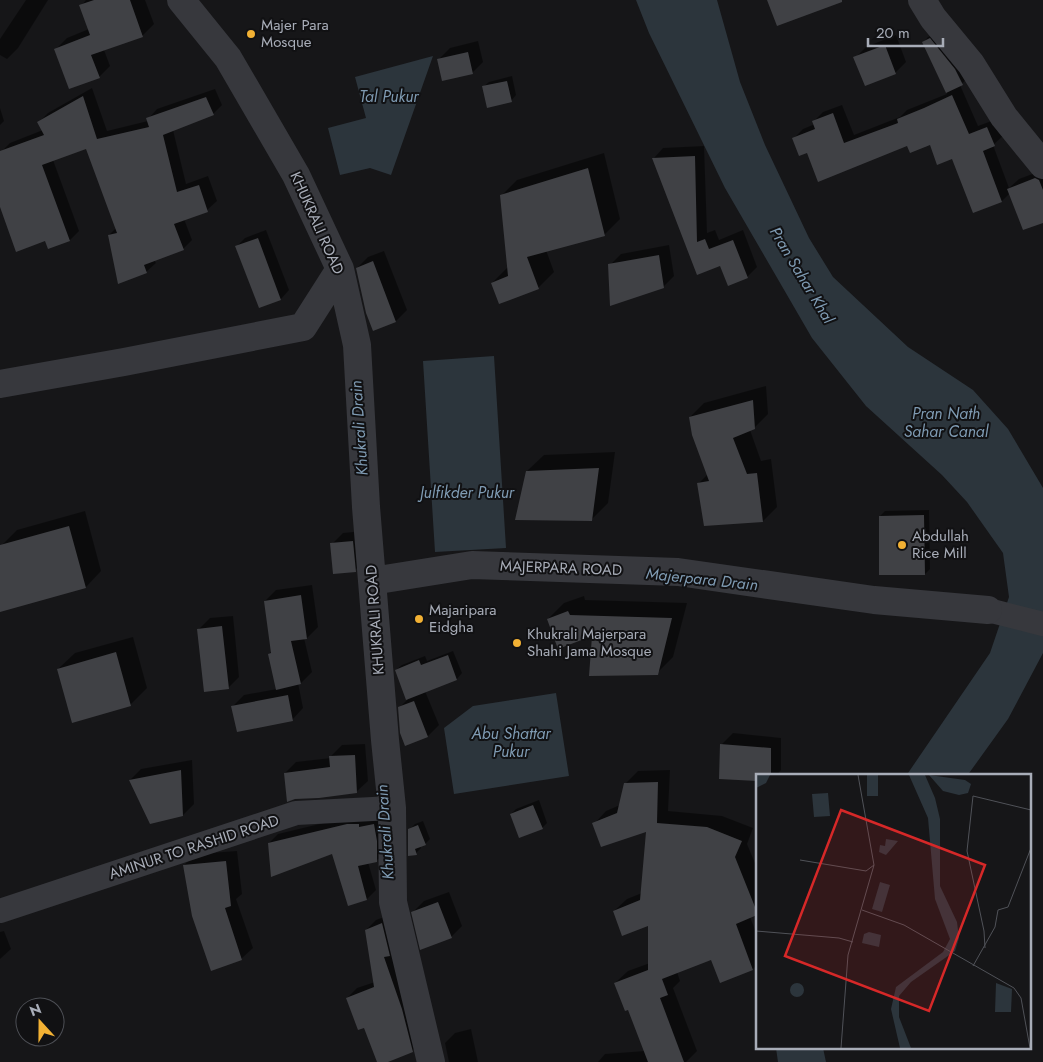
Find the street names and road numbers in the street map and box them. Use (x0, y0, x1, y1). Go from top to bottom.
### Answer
street label: KHUKRALI ROAD (285, 168, 349, 278)
street label: MAJERPARA ROAD (500, 555, 622, 581)
street label: KHUKRALI ROAD (360, 564, 390, 676)
street label: AMINUR TO RASHID ROAD (106, 809, 282, 885)

